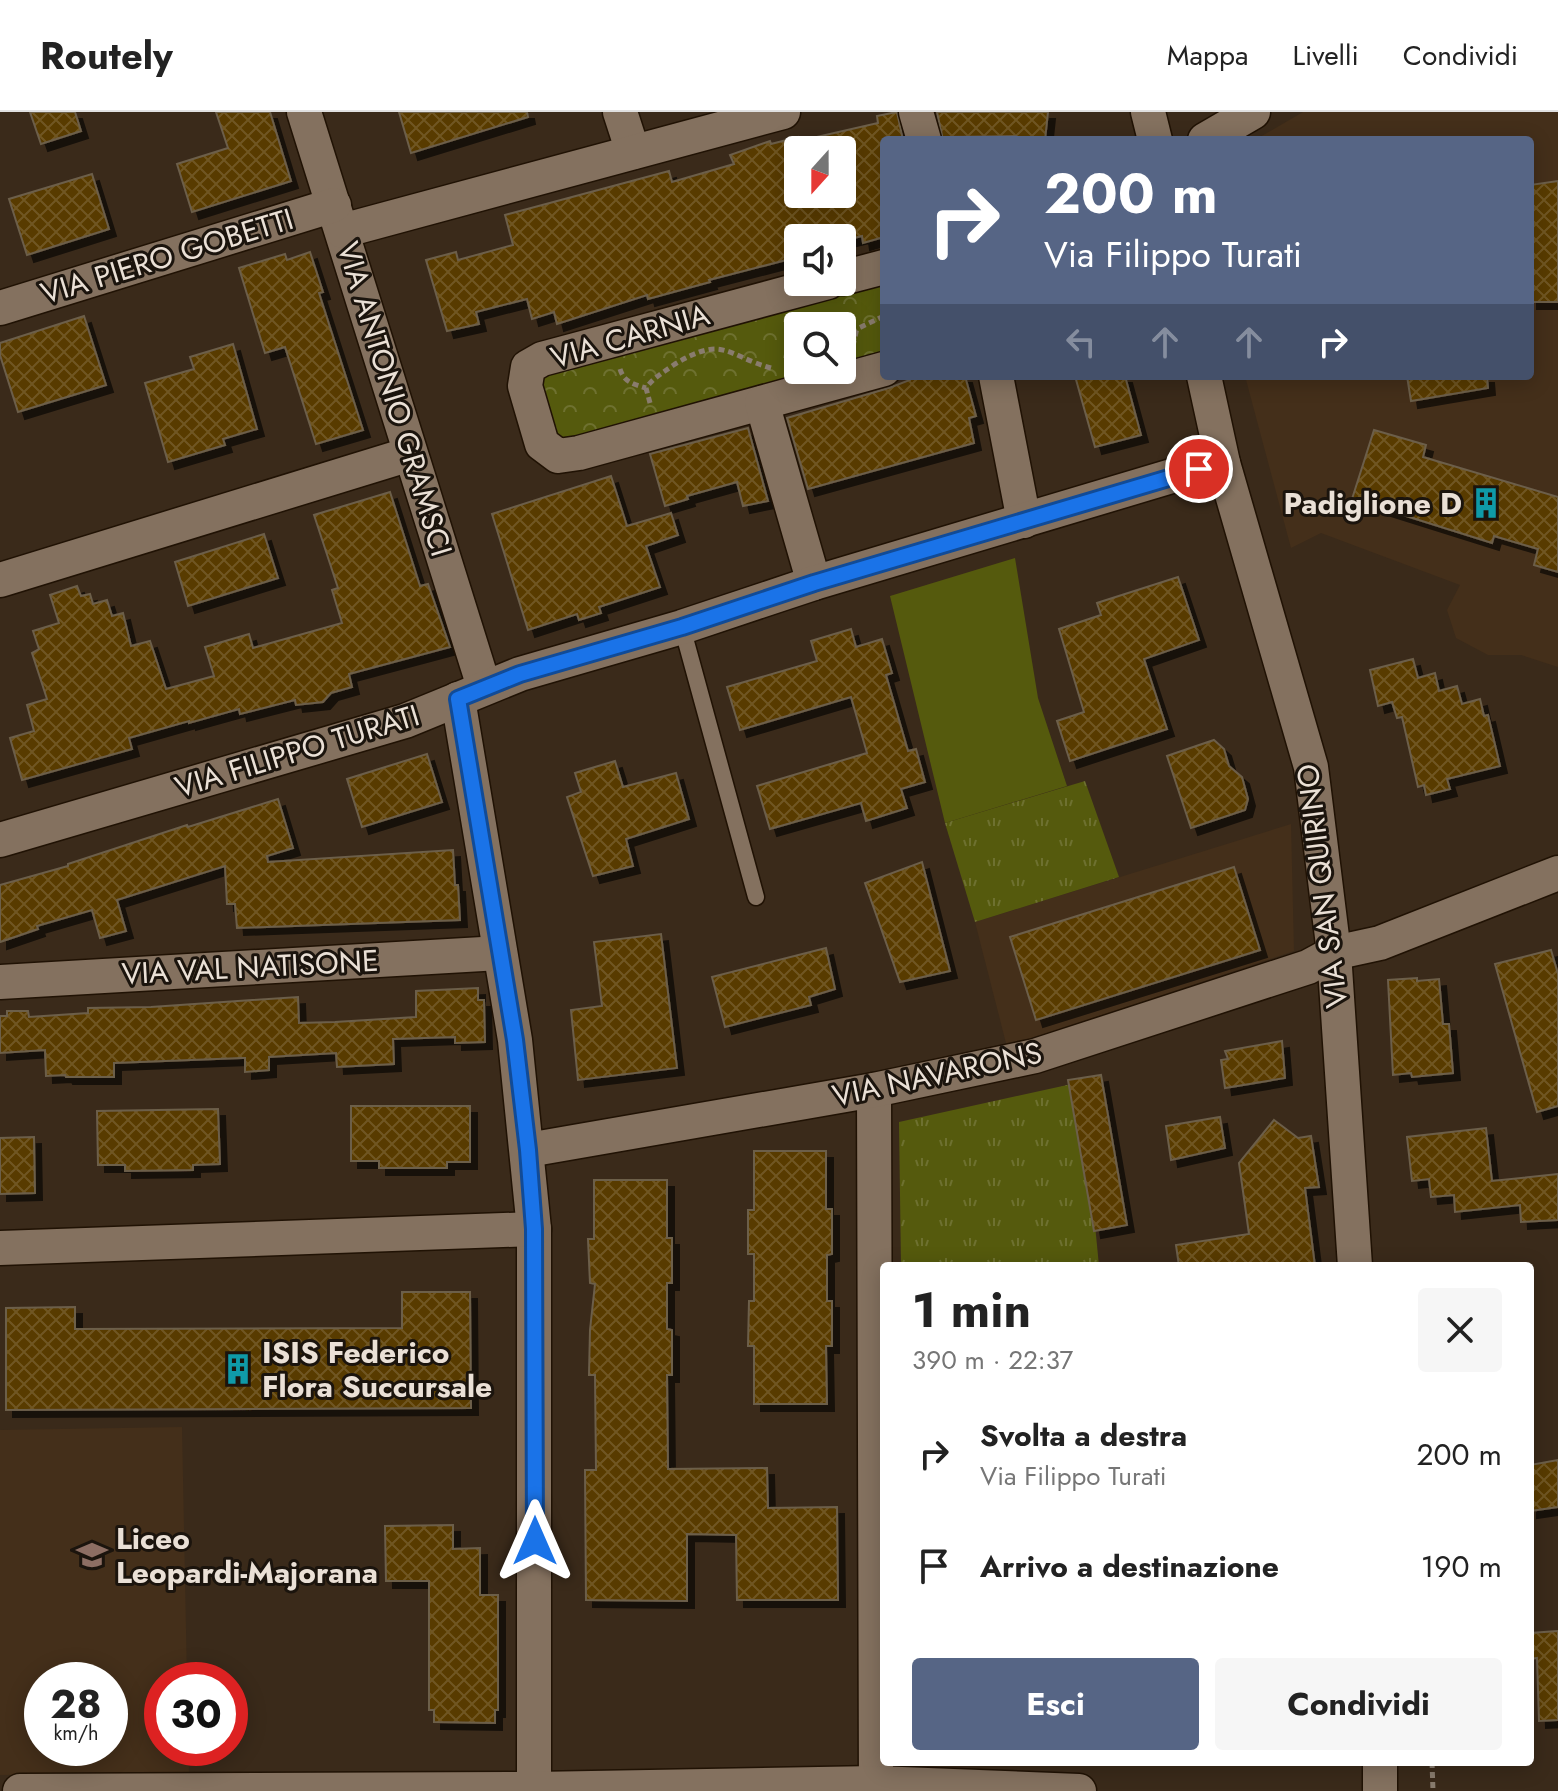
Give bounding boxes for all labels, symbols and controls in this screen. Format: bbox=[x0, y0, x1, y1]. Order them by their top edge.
text: Routely bbox=[40, 28, 173, 83]
text: Mappa bbox=[1167, 35, 1248, 76]
text: Livelli bbox=[1292, 35, 1359, 76]
text: Condividi bbox=[1403, 35, 1518, 76]
north arrow bbox=[784, 136, 856, 208]
map controls bbox=[784, 136, 856, 384]
text: 200 m bbox=[1044, 153, 1218, 234]
icon: right bbox=[912, 168, 1016, 272]
street label: VIA PIERO GOBETTI bbox=[35, 197, 299, 315]
button: sound bbox=[784, 224, 856, 296]
text: Via Filippo Turati bbox=[1044, 228, 1302, 280]
street label: VIA ANTONIO GRAMSCI bbox=[327, 236, 463, 562]
street label: VIA CARNIA bbox=[546, 293, 714, 379]
button: search bbox=[784, 312, 856, 384]
icon: left bbox=[1059, 320, 1103, 364]
icon: ahead bbox=[1143, 320, 1187, 364]
icon: ahead bbox=[1227, 320, 1271, 364]
icon: right bbox=[1311, 320, 1355, 364]
pin bbox=[1165, 435, 1233, 503]
icon: arrive bbox=[1177, 447, 1221, 491]
place label: Padiglione D bbox=[1283, 482, 1462, 525]
building icon: Padiglione D bbox=[1469, 486, 1503, 520]
street label: VIA FILIPPO TURATI bbox=[170, 693, 424, 809]
street label: VIA SAN QUIRINO bbox=[1286, 762, 1358, 1010]
street label: VIA VAL NATISONE bbox=[120, 939, 380, 995]
street label: VIA NAVARONS bbox=[828, 1031, 1046, 1117]
text: 1 min bbox=[912, 1276, 1031, 1345]
button: close bbox=[1418, 1288, 1502, 1372]
place label: ISIS Federico Flora Succursale bbox=[262, 1331, 492, 1408]
text: 390 m · 22:37 bbox=[912, 1341, 1073, 1379]
building icon: ISIS Federico Flora Succursale bbox=[221, 1352, 255, 1386]
text: Svolta a destra bbox=[980, 1414, 1187, 1457]
icon: right bbox=[912, 1432, 956, 1476]
text: 200 m bbox=[1417, 1433, 1502, 1476]
text: Via Filippo Turati bbox=[980, 1457, 1166, 1495]
position arrow bbox=[493, 1499, 577, 1583]
place label: Liceo Leopardi-Majorana bbox=[116, 1517, 378, 1594]
school or university icon: Liceo Leopardi-Majorana bbox=[75, 1538, 109, 1572]
icon: arrive bbox=[912, 1544, 956, 1588]
text: Arrivo a destinazione bbox=[980, 1545, 1279, 1588]
text: 190 m bbox=[1421, 1545, 1502, 1588]
button: Esci bbox=[912, 1658, 1199, 1750]
button: Condividi bbox=[1215, 1658, 1502, 1750]
speed limit sign: 30 bbox=[144, 1662, 248, 1766]
text: 28 bbox=[50, 1675, 102, 1733]
text: km/h bbox=[53, 1719, 99, 1748]

